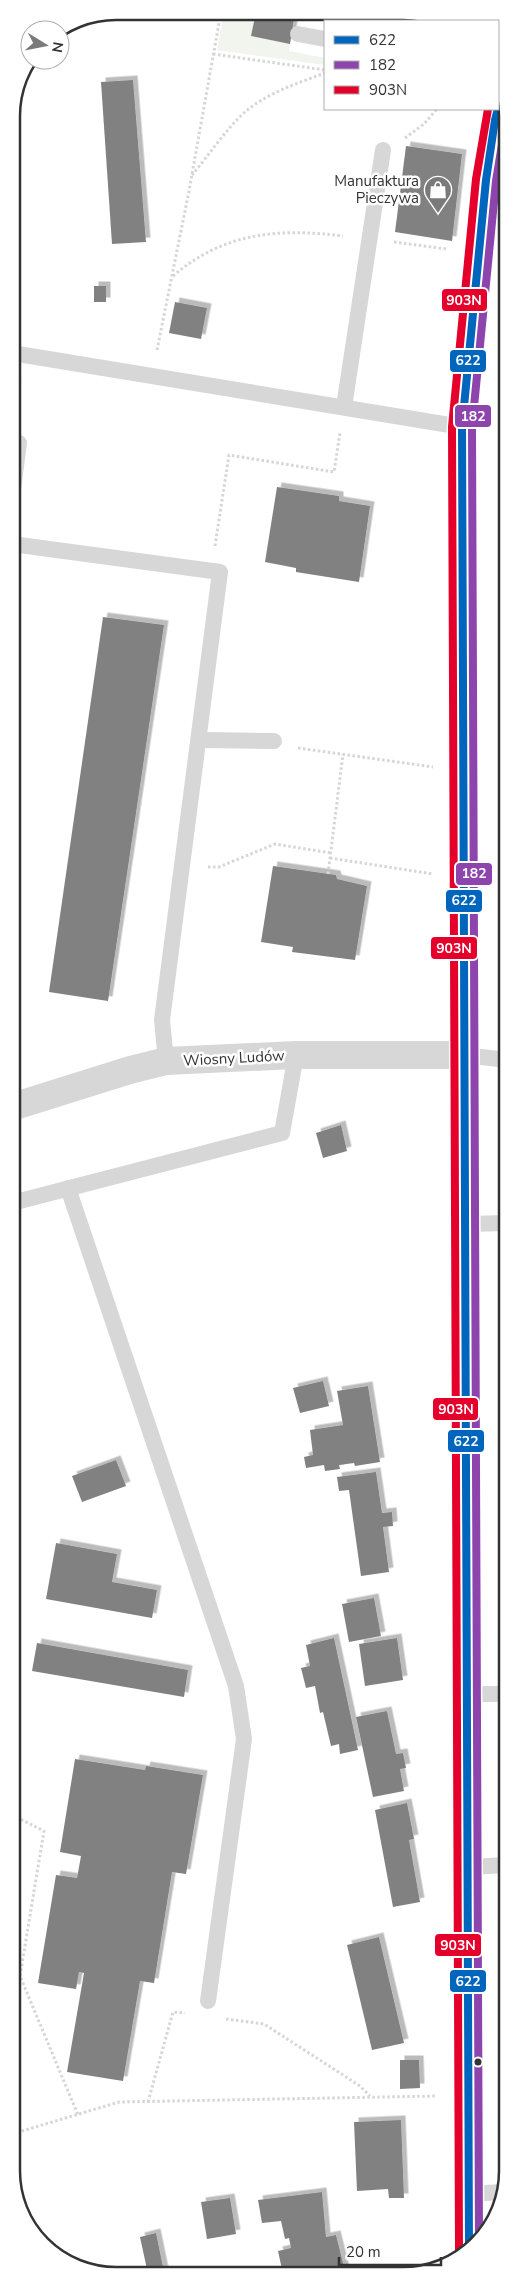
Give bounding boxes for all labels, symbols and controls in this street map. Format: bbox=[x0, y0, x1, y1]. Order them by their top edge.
north arrow bbox=[20, 20, 70, 70]
legend bbox=[324, 20, 499, 110]
text: 622 bbox=[369, 30, 396, 50]
text: N bbox=[47, 40, 68, 54]
text: 182 bbox=[369, 55, 396, 75]
text: 903N bbox=[369, 80, 407, 100]
place label: Manufaktura Pieczywa bbox=[334, 171, 419, 208]
shop icon: Manufaktura Pieczywa bbox=[423, 175, 453, 214]
line badge: 903N bbox=[441, 288, 488, 312]
text: 903N bbox=[446, 291, 482, 310]
line badge: 622 bbox=[449, 349, 487, 373]
text: 622 bbox=[455, 351, 481, 370]
line badge: 182 bbox=[454, 404, 492, 428]
text: 182 bbox=[460, 407, 486, 426]
line badge: 182 bbox=[455, 862, 493, 886]
text: 182 bbox=[461, 864, 487, 883]
line badge: 622 bbox=[445, 889, 483, 913]
text: 622 bbox=[451, 891, 477, 910]
line badge: 903N bbox=[430, 936, 478, 960]
text: 903N bbox=[436, 939, 472, 958]
street label: Wiosny Ludów bbox=[183, 1045, 286, 1071]
line badge: 903N bbox=[432, 1397, 479, 1421]
text: 903N bbox=[438, 1400, 474, 1419]
line badge: 622 bbox=[447, 1429, 485, 1453]
text: 622 bbox=[453, 1432, 479, 1451]
line badge: 903N bbox=[434, 1933, 482, 1957]
text: 903N bbox=[440, 1936, 476, 1955]
line badge: 622 bbox=[449, 1969, 487, 1993]
text: 622 bbox=[455, 1972, 481, 1991]
unlabelled marker bbox=[473, 2057, 483, 2067]
scale bar bbox=[339, 2234, 442, 2266]
text: 20 m bbox=[346, 2242, 381, 2262]

